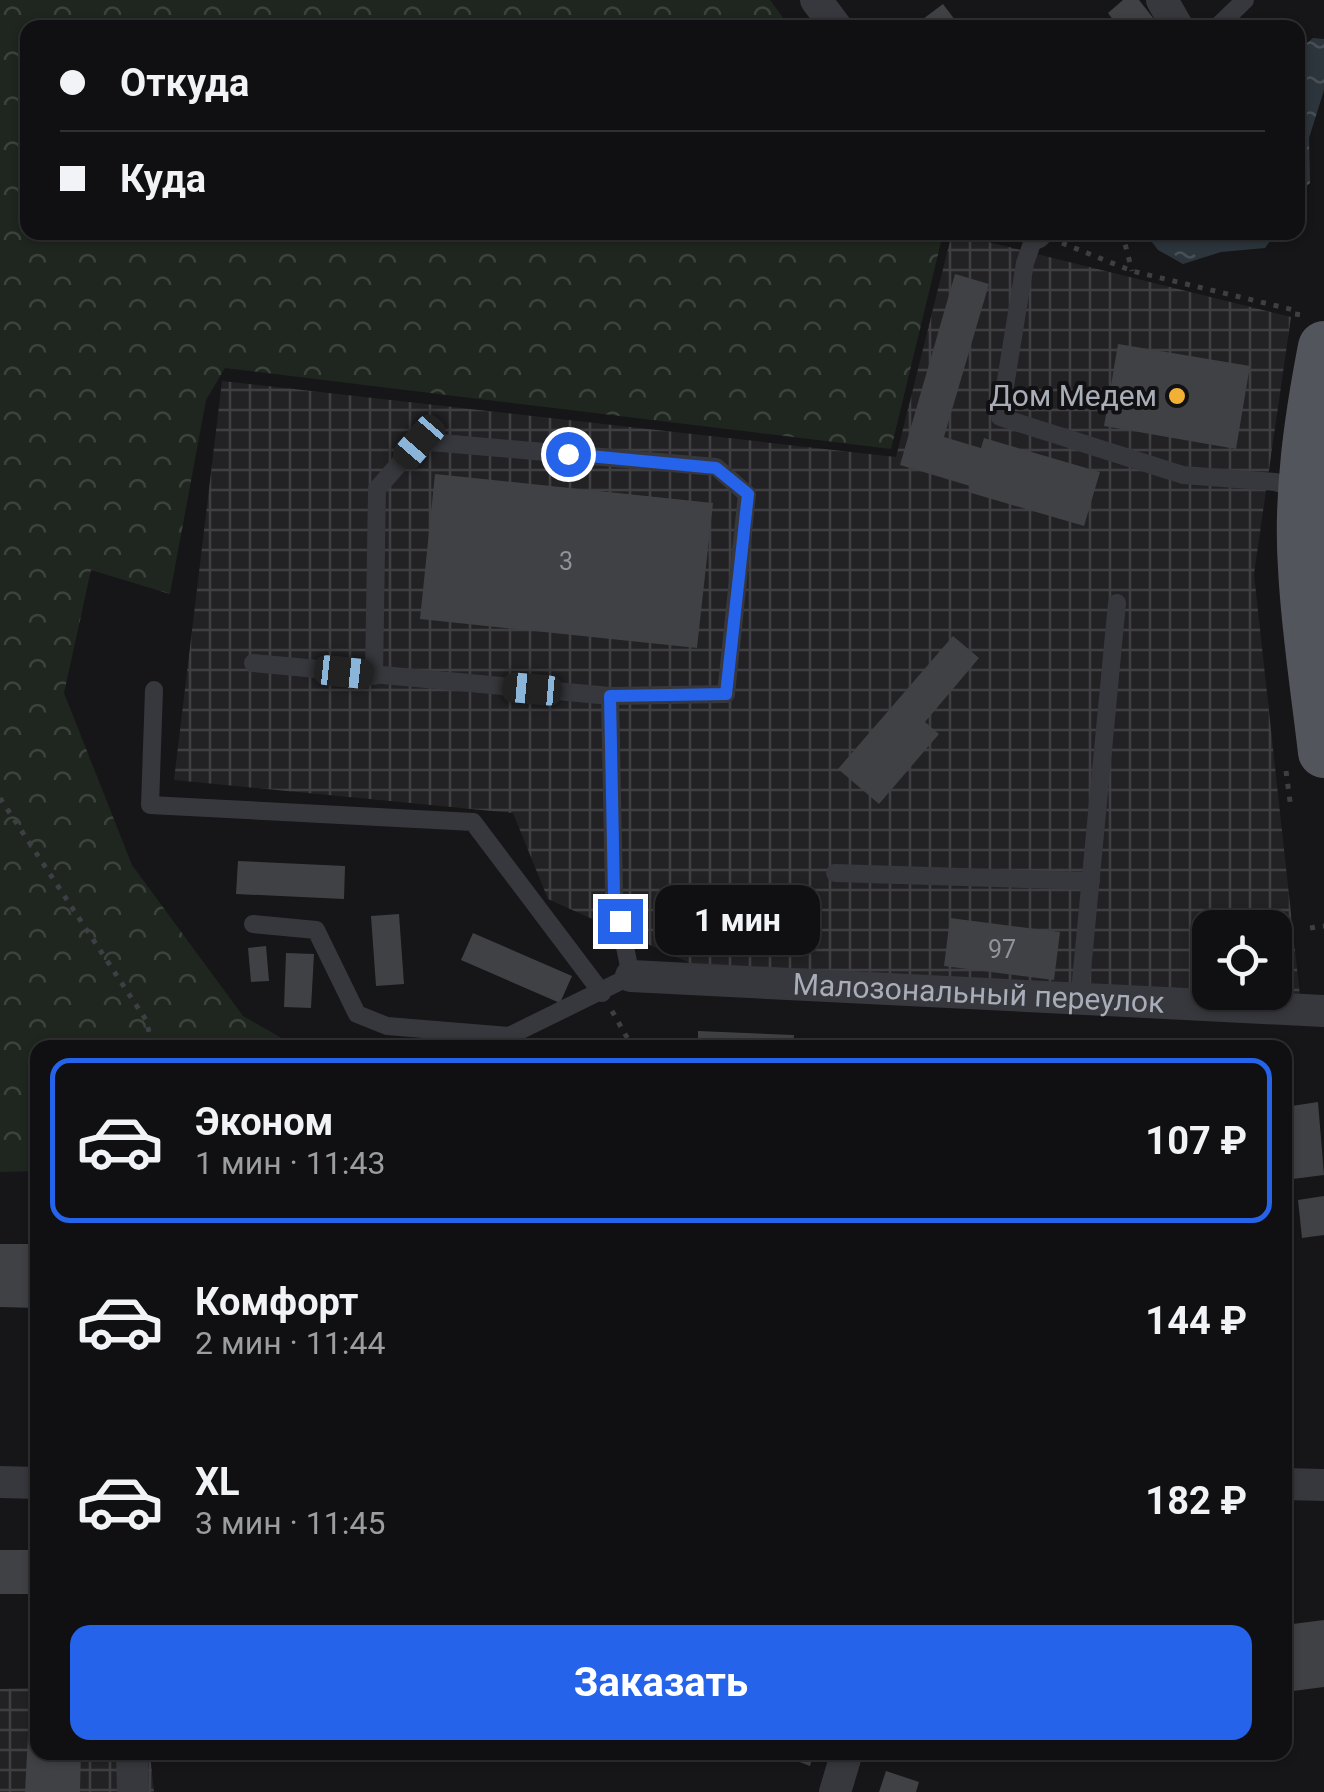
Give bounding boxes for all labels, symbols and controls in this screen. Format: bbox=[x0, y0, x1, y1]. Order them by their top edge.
text: Откуда bbox=[120, 61, 249, 105]
text: Куда bbox=[120, 157, 206, 201]
place label: Дом Медем bbox=[989, 378, 1157, 413]
marker: Дом Медем bbox=[1166, 385, 1188, 407]
car bbox=[388, 410, 450, 474]
route start bbox=[546, 432, 591, 477]
house number: 3 bbox=[559, 547, 573, 576]
car bbox=[313, 654, 375, 690]
car bbox=[501, 671, 563, 707]
callout: 1 мин bbox=[655, 886, 820, 956]
route end bbox=[598, 899, 643, 944]
text: 1 мин bbox=[694, 901, 781, 939]
map controls bbox=[1192, 910, 1292, 1010]
button: locate bbox=[1192, 910, 1292, 1010]
house number: 97 bbox=[988, 935, 1016, 964]
street label: Малозональный переулок bbox=[792, 966, 1165, 1020]
icon: car bbox=[75, 1096, 165, 1186]
text: Эконом bbox=[195, 1100, 333, 1144]
text: 107 ₽ bbox=[1145, 1119, 1247, 1163]
text: 1 мин · 11:43 bbox=[195, 1144, 386, 1182]
icon: car bbox=[75, 1276, 165, 1366]
text: Комфорт bbox=[195, 1280, 358, 1324]
text: 144 ₽ bbox=[1145, 1299, 1247, 1343]
text: 2 мин · 11:44 bbox=[195, 1324, 386, 1362]
icon: car bbox=[75, 1456, 165, 1546]
text: XL bbox=[195, 1460, 240, 1504]
text: 182 ₽ bbox=[1145, 1479, 1247, 1523]
text: 3 мин · 11:45 bbox=[195, 1504, 386, 1542]
button: Заказать bbox=[70, 1625, 1252, 1740]

